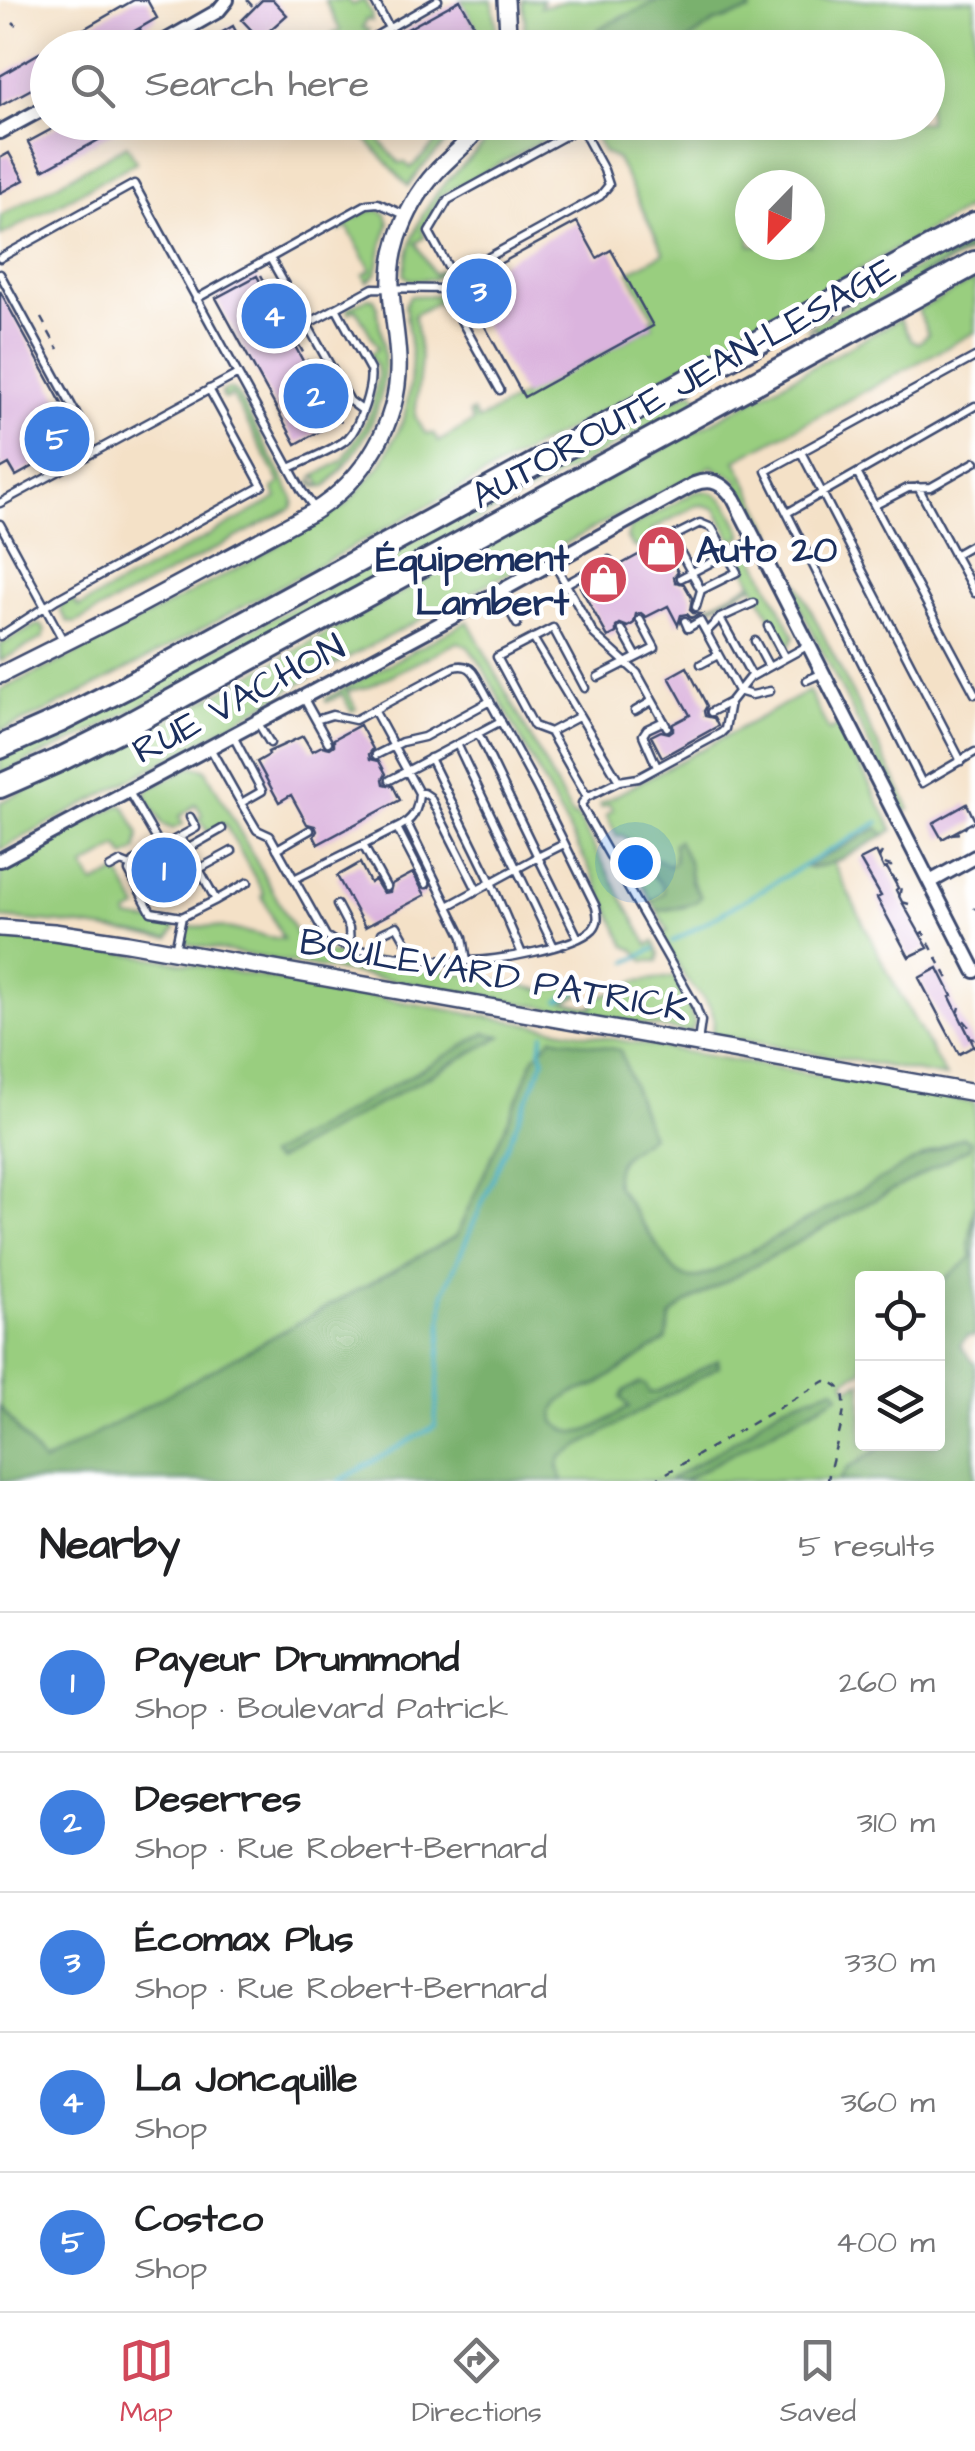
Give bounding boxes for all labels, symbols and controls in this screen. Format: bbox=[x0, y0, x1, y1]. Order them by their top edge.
search box bbox=[30, 30, 945, 140]
icon: search bbox=[65, 58, 120, 113]
text: Search here bbox=[145, 59, 369, 111]
north arrow bbox=[735, 170, 825, 260]
street label: AUTOROUTE JEAN-LESAGE bbox=[462, 245, 906, 523]
pin: 3 bbox=[446, 254, 512, 328]
pin: 4 bbox=[242, 278, 306, 354]
pin: 2 bbox=[284, 358, 348, 434]
pin: 5 bbox=[24, 402, 90, 476]
shop icon: Auto 20 bbox=[635, 523, 687, 575]
place label: Auto 20 bbox=[696, 525, 837, 577]
place label: Équipement Lambert bbox=[376, 534, 570, 630]
shop icon: Équipement Lambert bbox=[578, 554, 630, 606]
street label: RUE VACHON bbox=[124, 622, 354, 778]
pin: 1 bbox=[132, 832, 196, 908]
your location bbox=[610, 837, 661, 888]
street label: BOULEVARD PATRICK bbox=[296, 916, 692, 1036]
map controls bbox=[855, 1271, 945, 1451]
button: locate bbox=[855, 1271, 945, 1361]
button: layers bbox=[855, 1361, 945, 1451]
text: Nearby bbox=[40, 1517, 180, 1575]
text: 5 results bbox=[798, 1524, 935, 1569]
text: Payeur Drummond bbox=[135, 1634, 459, 1686]
text: 1 bbox=[70, 1660, 75, 1705]
text: 260 m bbox=[839, 1660, 935, 1705]
text: Shop · Boulevard Patrick bbox=[135, 1686, 508, 1731]
text: Deserres bbox=[135, 1774, 301, 1826]
text: 2 bbox=[63, 1800, 82, 1845]
text: 310 m bbox=[857, 1800, 935, 1845]
text: Shop · Rue Robert-Bernard bbox=[135, 1826, 547, 1871]
text: Écomax Plus bbox=[135, 1914, 354, 1966]
text: 3 bbox=[64, 1940, 81, 1985]
text: 330 m bbox=[845, 1940, 935, 1985]
text: Shop · Rue Robert-Bernard bbox=[135, 1966, 547, 2011]
text: La Joncquille bbox=[135, 2054, 357, 2106]
text: 4 bbox=[62, 2080, 83, 2125]
text: 360 m bbox=[841, 2080, 935, 2125]
text: Shop bbox=[135, 2106, 207, 2151]
text: Costco bbox=[135, 2194, 263, 2246]
text: 5 bbox=[61, 2220, 84, 2265]
text: 400 m bbox=[835, 2220, 935, 2265]
text: Shop bbox=[135, 2246, 207, 2291]
tab: Map bbox=[119, 2333, 174, 2432]
tab: Directions bbox=[412, 2333, 542, 2432]
tab: Saved bbox=[780, 2333, 856, 2432]

